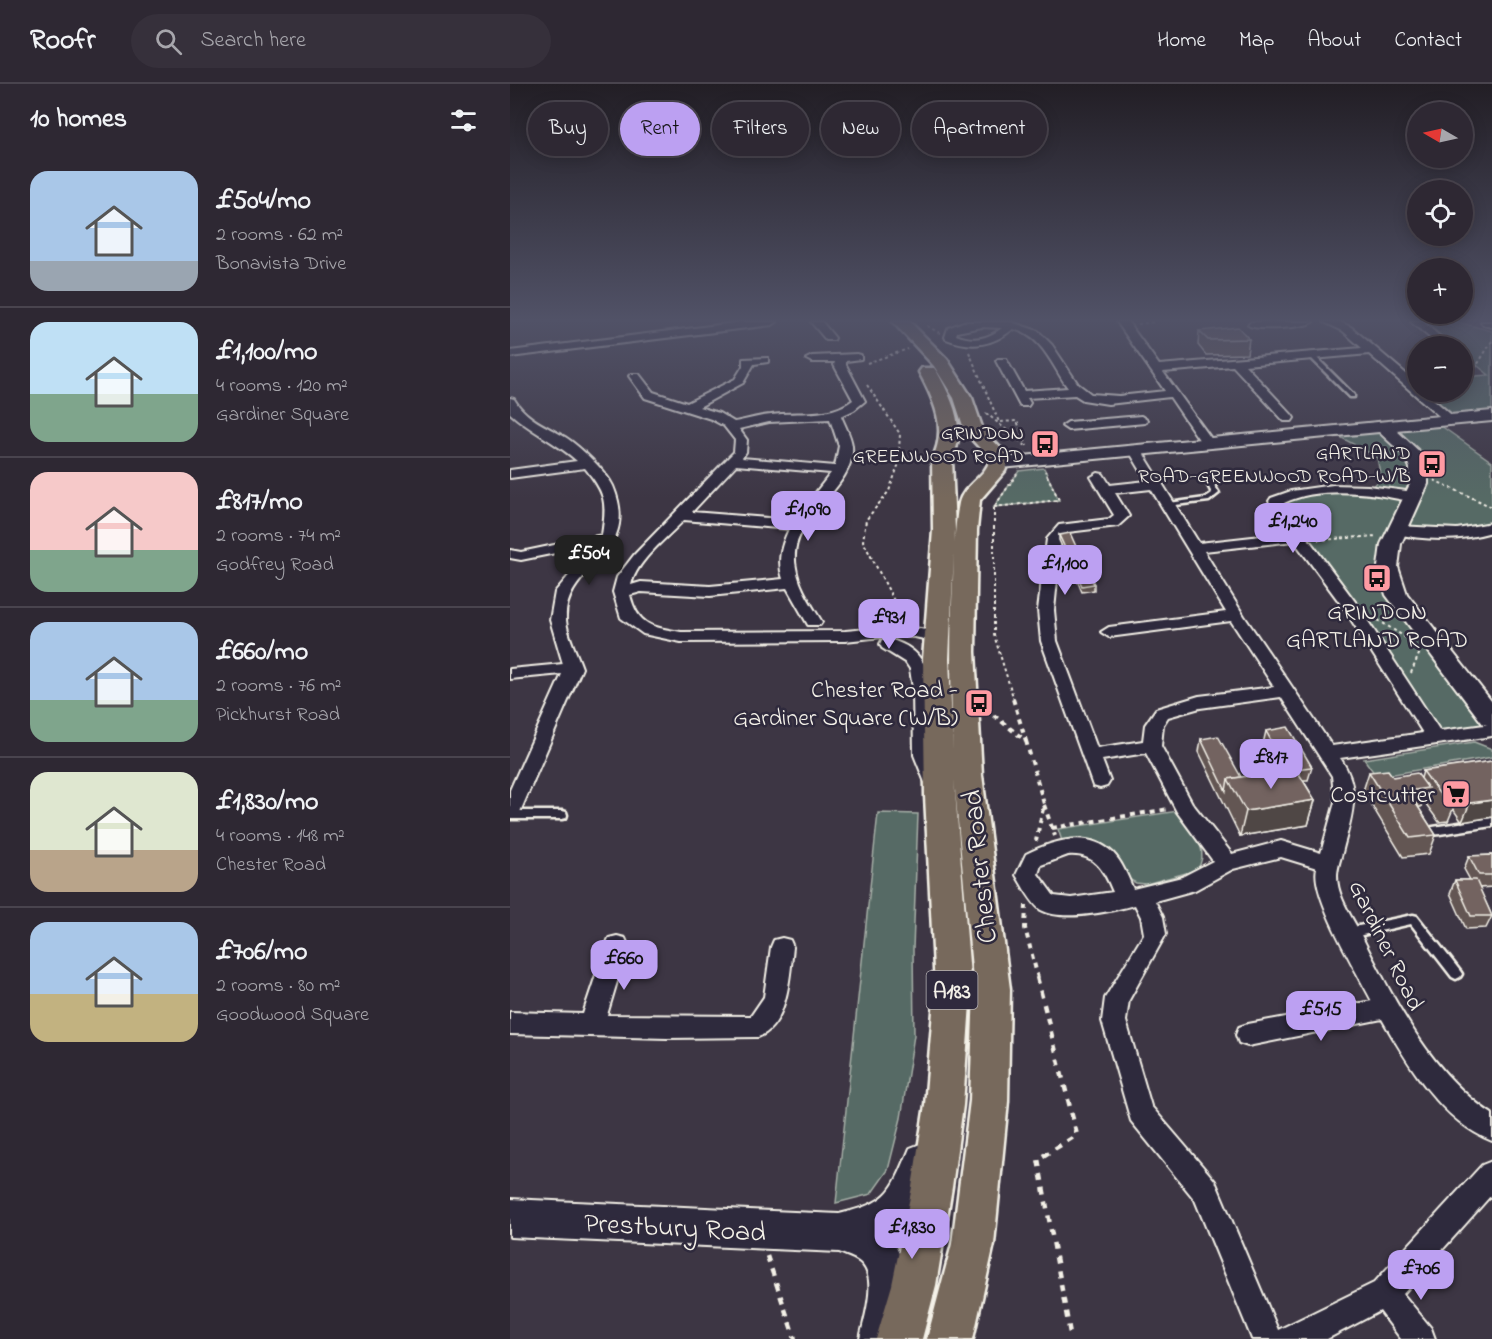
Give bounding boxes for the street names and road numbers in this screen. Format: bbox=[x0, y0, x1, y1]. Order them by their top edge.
street label: Chester Road bbox=[953, 788, 1010, 945]
street label: Gardiner Road bbox=[1338, 875, 1432, 1018]
road number: A183 bbox=[926, 971, 978, 1009]
street label: Prestbury Road bbox=[583, 1204, 767, 1255]

